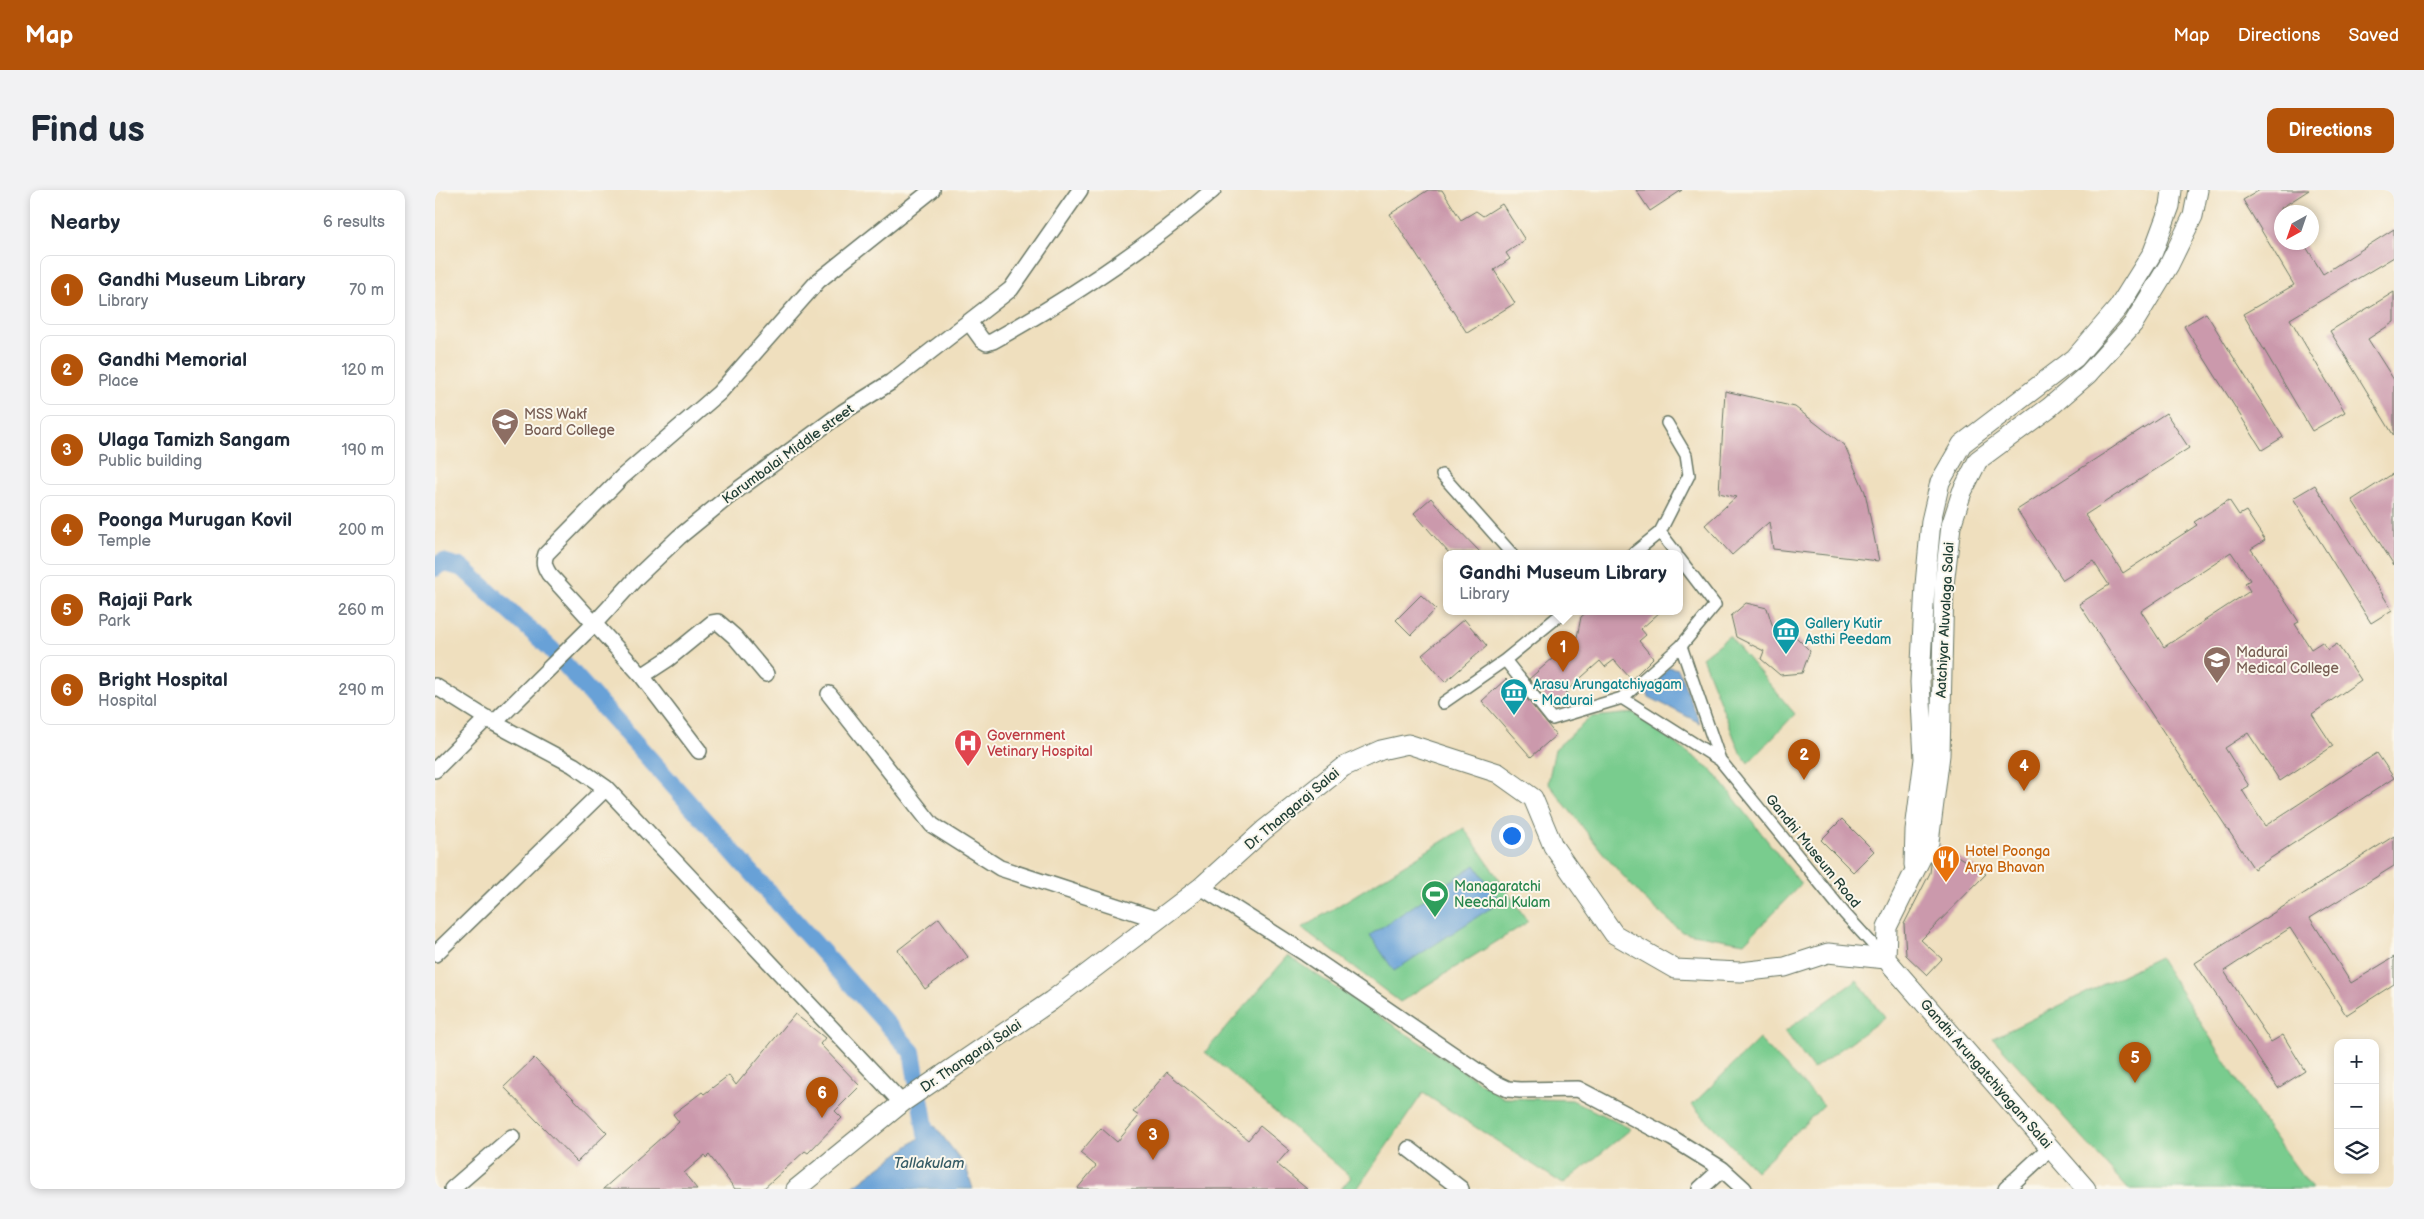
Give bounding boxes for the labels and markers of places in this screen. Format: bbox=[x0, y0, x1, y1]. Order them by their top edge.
place label: MSS Wakf Board College bbox=[524, 406, 615, 439]
school or university icon: MSS Wakf Board College bbox=[490, 407, 520, 446]
place label: Gallery Kutir Asthi Peedam bbox=[1805, 615, 1891, 648]
museum icon: Gallery Kutir Asthi Peedam bbox=[1771, 616, 1801, 655]
pin: 1 bbox=[1547, 631, 1579, 672]
place label: Madurai Medical College bbox=[2236, 644, 2339, 677]
school or university icon: Madurai Medical College bbox=[2202, 645, 2232, 684]
place label: Arasu Arungatchiyagam - Madurai bbox=[1533, 676, 1682, 709]
museum icon: Arasu Arungatchiyagam - Madurai bbox=[1499, 677, 1529, 716]
place label: Government Vetinary Hospital bbox=[987, 727, 1093, 760]
hospital icon: Government Vetinary Hospital bbox=[953, 728, 983, 767]
pin: 2 bbox=[1788, 739, 1820, 780]
pin: 4 bbox=[2008, 750, 2040, 791]
place label: Hotel Poonga Arya Bhavan bbox=[1965, 843, 2050, 876]
restaurant icon: Hotel Poonga Arya Bhavan bbox=[1931, 844, 1961, 883]
place label: Managaratchi Neechal Kulam bbox=[1454, 878, 1550, 911]
sports icon: Managaratchi Neechal Kulam bbox=[1420, 879, 1450, 918]
pin: 5 bbox=[2119, 1042, 2151, 1083]
pin: 6 bbox=[806, 1077, 838, 1118]
pin: 3 bbox=[1137, 1119, 1169, 1160]

